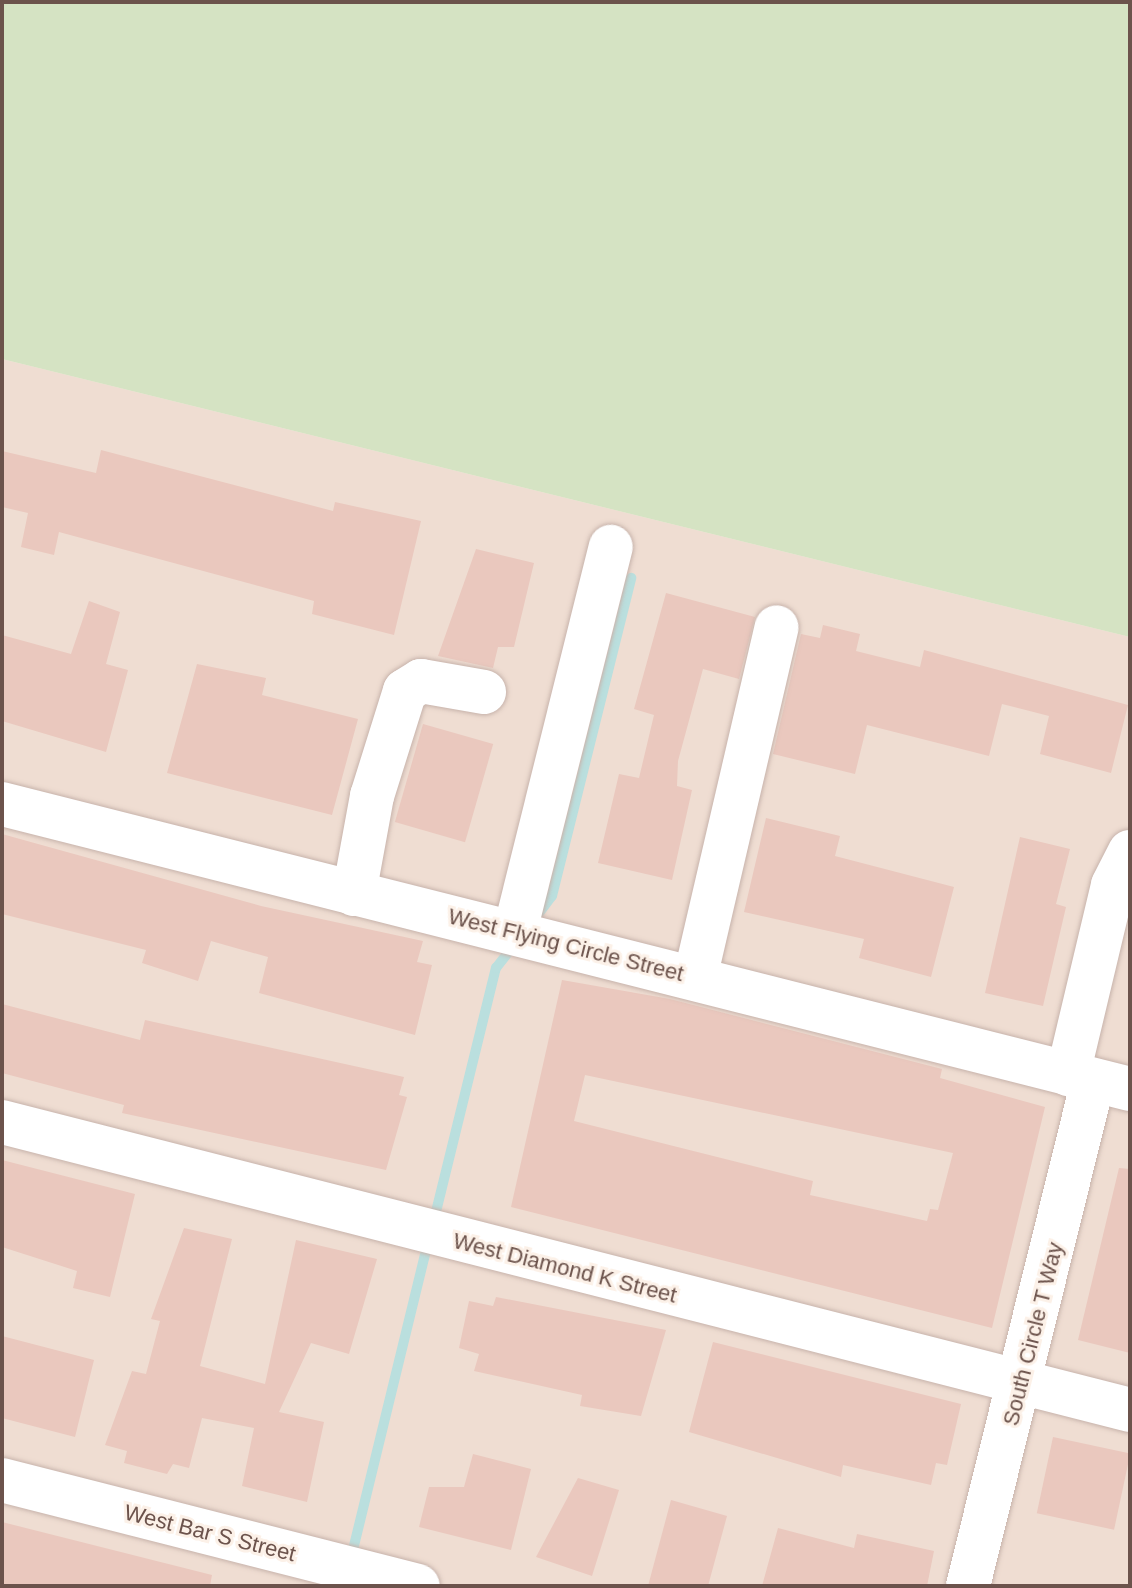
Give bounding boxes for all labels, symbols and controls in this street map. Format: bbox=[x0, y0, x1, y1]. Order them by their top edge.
street label: West Flying Circle Street bbox=[446, 903, 686, 987]
street label: West Diamond K Street bbox=[450, 1227, 680, 1309]
street label: South Circle T Way bbox=[997, 1239, 1069, 1429]
street label: West Bar S Street bbox=[122, 1499, 298, 1567]

